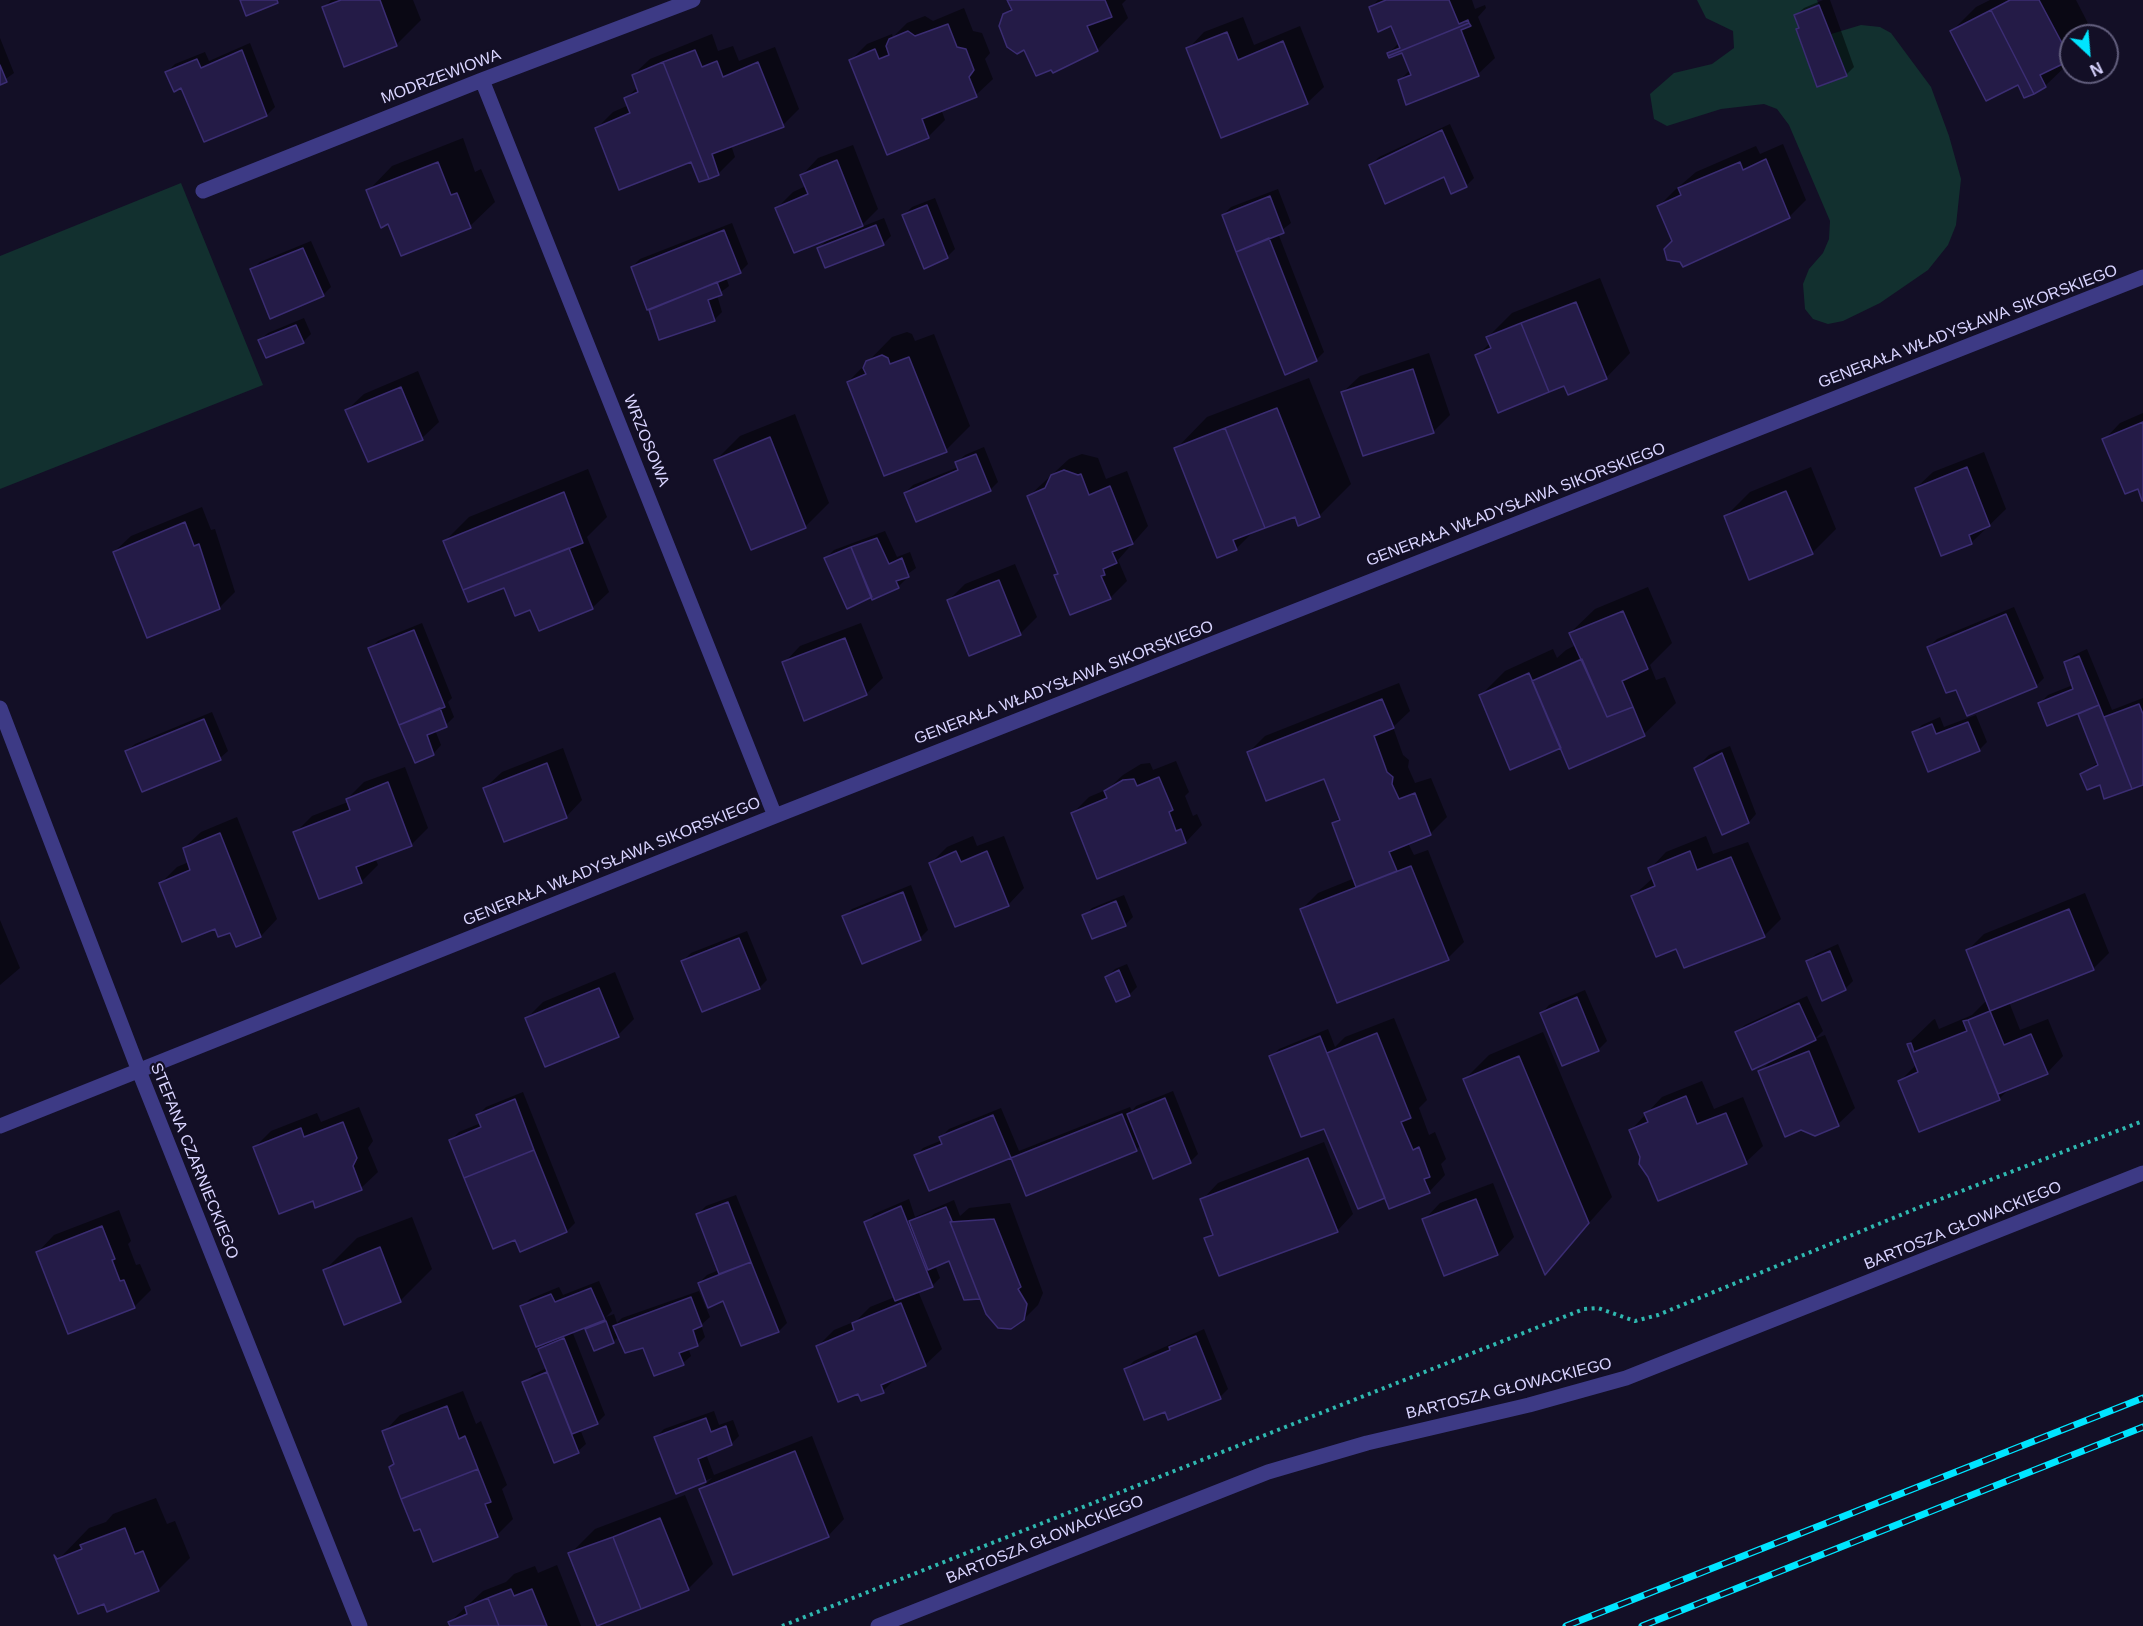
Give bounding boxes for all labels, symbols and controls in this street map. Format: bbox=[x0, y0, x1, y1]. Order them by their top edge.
north arrow bbox=[2059, 24, 2119, 84]
street label: MODRZEWIOWA bbox=[379, 45, 503, 109]
text: N bbox=[2087, 59, 2105, 79]
street label: GENERAŁA WŁADYSŁAWA SIKORSKIEGO bbox=[1816, 261, 2120, 393]
street label: WRZOSOWA bbox=[619, 392, 673, 490]
street label: GENERAŁA WŁADYSŁAWA SIKORSKIEGO bbox=[1364, 439, 1668, 571]
street label: GENERAŁA WŁADYSŁAWA SIKORSKIEGO bbox=[912, 617, 1216, 749]
street label: GENERAŁA WŁADYSŁAWA SIKORSKIEGO bbox=[461, 793, 763, 931]
street label: STEFANA CZARNIECKIEGO bbox=[146, 1060, 242, 1262]
street label: BARTOSZA GŁOWACKIEGO bbox=[1861, 1178, 2065, 1274]
street label: BARTOSZA GŁOWACKIEGO bbox=[1404, 1354, 1614, 1424]
street label: BARTOSZA GŁOWACKIEGO bbox=[943, 1492, 1147, 1588]

